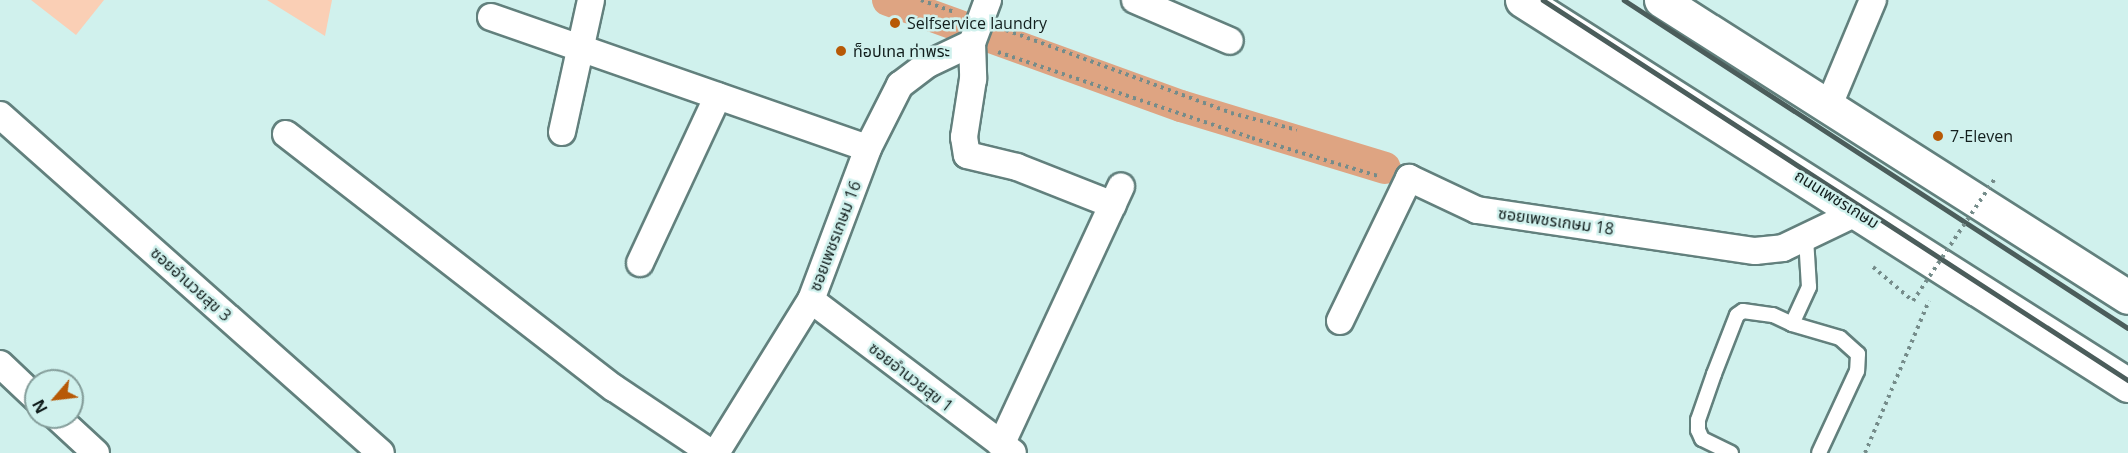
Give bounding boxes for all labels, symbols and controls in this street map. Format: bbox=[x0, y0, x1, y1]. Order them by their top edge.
place label: Selfservice laundry bbox=[907, 13, 1047, 33]
marker: Selfservice laundry bbox=[888, 16, 902, 30]
place label: ท็อปเทล ท่าพระ bbox=[853, 41, 950, 61]
marker: ท็อปเทล ท่าพระ bbox=[834, 44, 848, 58]
place label: 7-Eleven bbox=[1950, 126, 2013, 146]
marker: 7-Eleven bbox=[1931, 129, 1945, 143]
street label: ถนนเพชรเกษม bbox=[1791, 165, 1883, 233]
street label: ซอยเพชรเกษม 16 bbox=[805, 178, 865, 294]
street label: ซอยเพชรเกษม 18 bbox=[1497, 203, 1615, 239]
street label: ซอยอำนวยสุข 3 bbox=[147, 243, 235, 325]
street label: ซอยอำนวยสุข 1 bbox=[865, 338, 957, 416]
north arrow bbox=[24, 369, 84, 429]
text: N bbox=[27, 396, 53, 417]

